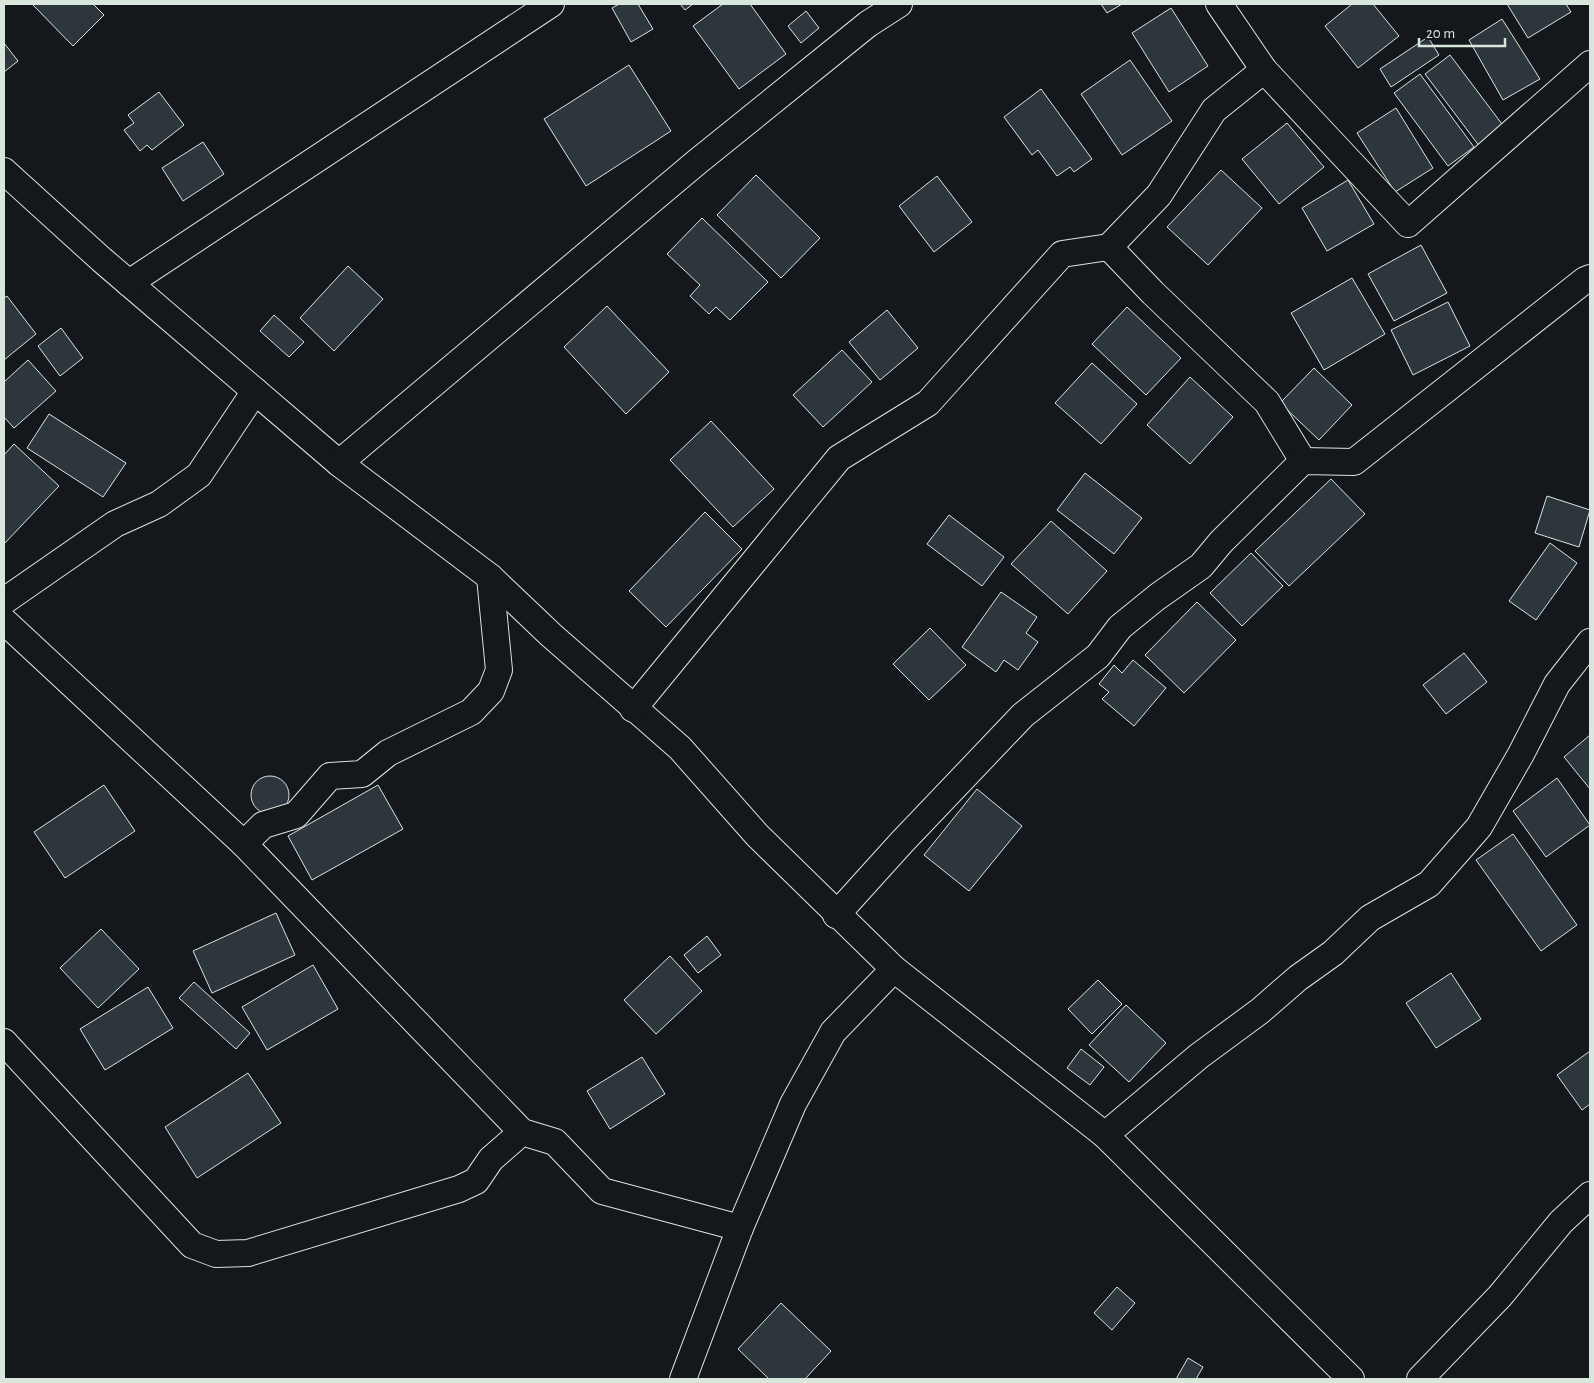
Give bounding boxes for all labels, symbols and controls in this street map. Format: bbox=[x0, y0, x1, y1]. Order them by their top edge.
scale bar bbox=[1419, 15, 1505, 47]
text: 20 m bbox=[1426, 26, 1455, 41]

